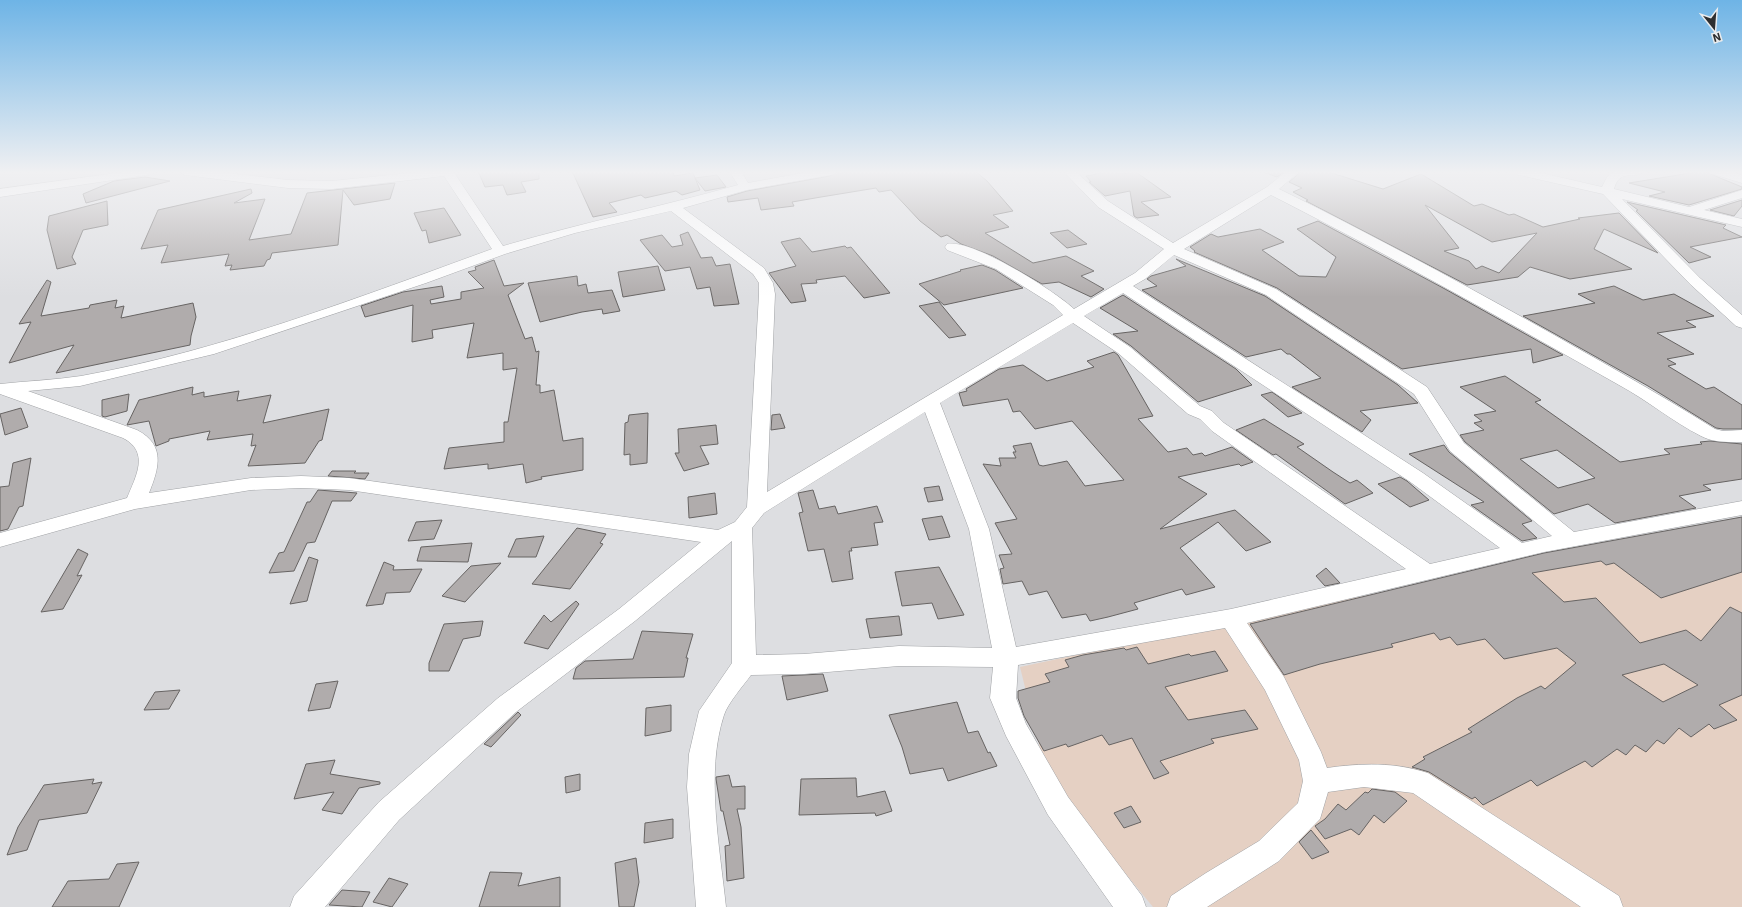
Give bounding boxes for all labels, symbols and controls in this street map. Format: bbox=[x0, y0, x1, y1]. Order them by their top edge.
north arrow bbox=[1694, 8, 1734, 48]
text: N bbox=[1711, 30, 1723, 45]

